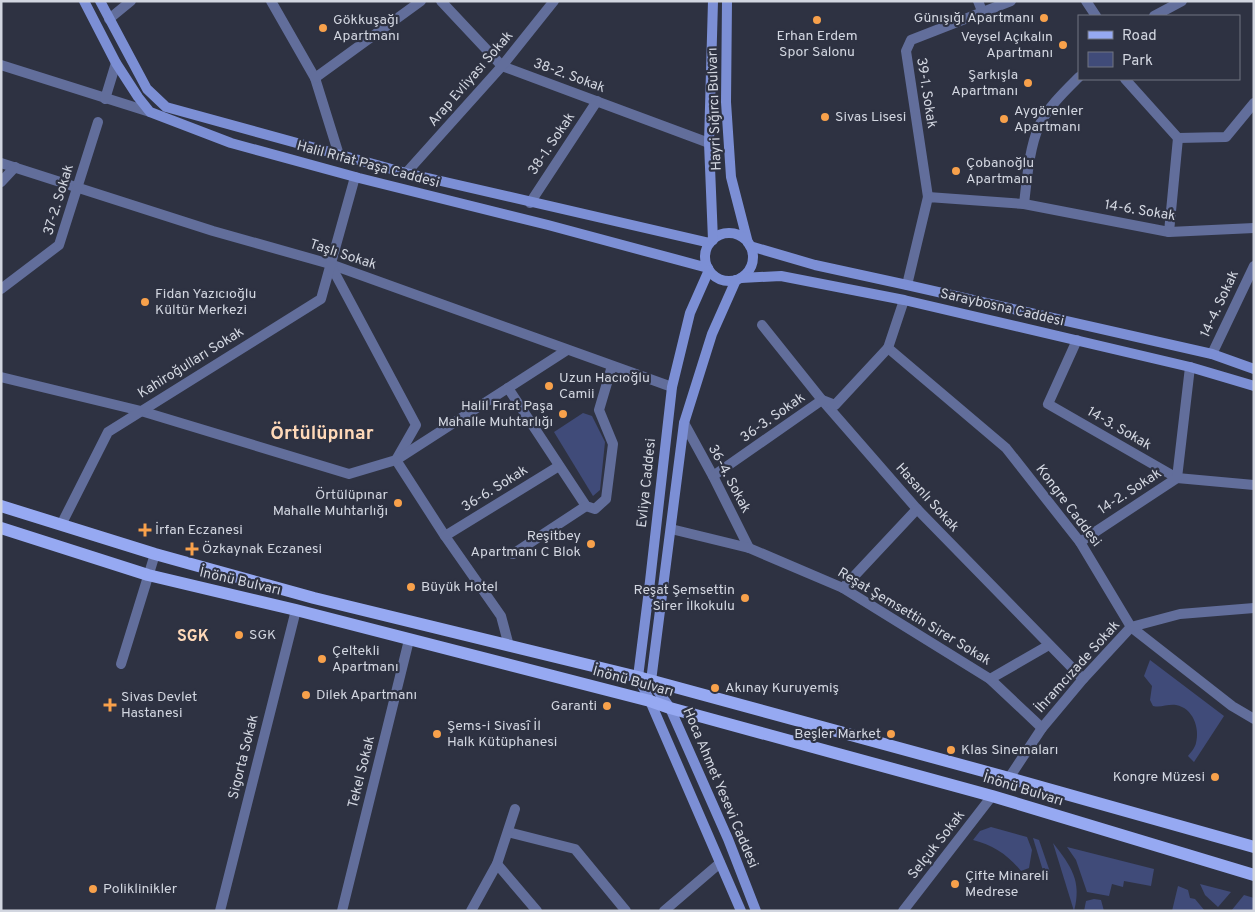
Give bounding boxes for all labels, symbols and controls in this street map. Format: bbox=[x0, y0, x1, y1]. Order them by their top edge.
place label: Günışığı Apartmanı bbox=[914, 10, 1034, 27]
place label: Gökkuşağı Apartmanı bbox=[333, 12, 400, 45]
marker: Günışığı Apartmanı bbox=[1038, 12, 1050, 24]
marker: Erhan Erdem Spor Salonu bbox=[811, 14, 823, 26]
legend bbox=[1078, 15, 1240, 80]
marker: Gökkuşağı Apartmanı bbox=[317, 22, 329, 34]
text: Road bbox=[1122, 27, 1157, 46]
street label: Arap Evliyası Sokak bbox=[425, 28, 517, 130]
place label: Erhan Erdem Spor Salonu bbox=[776, 28, 858, 61]
place label: Veysel Açıkalın Apartmanı bbox=[961, 29, 1053, 62]
marker: Veysel Açıkalın Apartmanı bbox=[1057, 39, 1069, 51]
street label: Hayri Sığırcı Bulvarı bbox=[704, 47, 726, 171]
text: Park bbox=[1122, 52, 1153, 71]
street label: 38-2. Sokak bbox=[531, 55, 607, 97]
street label: 39-1. Sokak bbox=[912, 56, 940, 130]
place label: Şarkışla Apartmanı bbox=[951, 67, 1018, 100]
marker: Şarkışla Apartmanı bbox=[1022, 77, 1034, 89]
place label: Aygörenler Apartmanı bbox=[1014, 103, 1084, 136]
street label: 38-1. Sokak bbox=[525, 109, 579, 179]
place label: Sivas Lisesi bbox=[835, 109, 906, 126]
marker: Sivas Lisesi bbox=[819, 111, 831, 123]
marker: Aygörenler Apartmanı bbox=[998, 113, 1010, 125]
street label: Halil Rıfat Paşa Caddesi bbox=[295, 138, 441, 192]
place label: Çobanoğlu Apartmanı bbox=[966, 155, 1034, 188]
street label: 37-2. Sokak bbox=[40, 162, 78, 238]
marker: Çobanoğlu Apartmanı bbox=[950, 165, 962, 177]
street label: 14-6. Sokak bbox=[1103, 197, 1177, 225]
street label: Taşlı Sokak bbox=[307, 236, 379, 274]
street label: 14-4. Sokak bbox=[1197, 268, 1243, 340]
street label: Saraybosna Caddesi bbox=[938, 285, 1066, 331]
place label: Fidan Yazıcıoğlu Kültür Merkezi bbox=[155, 286, 256, 319]
marker: Fidan Yazıcıoğlu Kültür Merkezi bbox=[139, 296, 151, 308]
street label: Kahiroğulları Sokak bbox=[135, 324, 247, 402]
place label: Uzun Hacıoğlu Camii bbox=[559, 370, 650, 403]
marker: Uzun Hacıoğlu Camii bbox=[543, 380, 555, 392]
street label: 36-3. Sokak bbox=[737, 390, 809, 446]
place label: Halil Fırat Paşa Mahalle Muhtarlığı bbox=[438, 398, 553, 431]
street label: 14-3. Sokak bbox=[1084, 404, 1154, 454]
marker: Halil Fırat Paşa Mahalle Muhtarlığı bbox=[557, 408, 569, 420]
district label: Örtülüpınar bbox=[270, 421, 374, 446]
street label: Evliya Caddesi bbox=[634, 438, 660, 528]
street label: 36-4. Sokak bbox=[704, 442, 754, 516]
street label: Hasanlı Sokak bbox=[892, 460, 962, 536]
street label: 36-6. Sokak bbox=[459, 462, 531, 516]
street label: Kongre Caddesi bbox=[1032, 462, 1104, 550]
street label: 14-2. Sokak bbox=[1095, 465, 1165, 519]
place label: Örtülüpınar Mahalle Muhtarlığı bbox=[273, 486, 389, 520]
marker: Örtülüpınar Mahalle Muhtarlığı bbox=[392, 497, 404, 509]
place label: İrfan Eczanesi bbox=[155, 521, 243, 539]
marker: İrfan Eczanesi bbox=[139, 524, 151, 536]
place label: Reşitbey Apartmanı C Blok bbox=[471, 528, 581, 561]
marker: Reşitbey Apartmanı C Blok bbox=[585, 538, 597, 550]
place label: Özkaynak Eczanesi bbox=[202, 540, 322, 558]
marker: Özkaynak Eczanesi bbox=[186, 543, 198, 555]
street label: İnönü Bulvarı bbox=[198, 563, 283, 600]
street label: Reşat Şemsettin Sirer Sokak bbox=[834, 564, 994, 670]
place label: Büyük Hotel bbox=[421, 579, 498, 596]
marker: Büyük Hotel bbox=[405, 581, 417, 593]
place label: Reşat Şemsettin Sirer İlkokulu bbox=[633, 582, 735, 615]
marker: Reşat Şemsettin Sirer İlkokulu bbox=[739, 592, 751, 604]
street label: İhramcızade Sokak bbox=[1031, 617, 1124, 717]
district label: SGK bbox=[177, 627, 209, 647]
place label: SGK bbox=[249, 627, 276, 644]
marker: SGK bbox=[233, 629, 245, 641]
place label: Çeltekli Apartmanı bbox=[332, 643, 399, 676]
marker: Çeltekli Apartmanı bbox=[316, 653, 328, 665]
street label: İnönü Bulvarı bbox=[591, 662, 676, 701]
place label: Akınay Kuruyemiş bbox=[725, 680, 839, 697]
marker: Akınay Kuruyemiş bbox=[709, 682, 721, 694]
place label: Dilek Apartmanı bbox=[316, 687, 417, 704]
place label: Sivas Devlet Hastanesi bbox=[121, 689, 197, 722]
marker: Dilek Apartmanı bbox=[300, 689, 312, 701]
marker: Sivas Devlet Hastanesi bbox=[103, 698, 117, 712]
place label: Garanti bbox=[551, 698, 597, 715]
marker: Garanti bbox=[601, 700, 613, 712]
street label: Hoca Ahmet Yesevi Caddesi bbox=[678, 705, 762, 871]
street label: Sigorta Sokak bbox=[225, 713, 263, 801]
place label: Şems-i Sivasî İl Halk Kütüphanesi bbox=[447, 717, 557, 751]
place label: Beşler Market bbox=[794, 726, 881, 743]
marker: Şems-i Sivasî İl Halk Kütüphanesi bbox=[431, 728, 443, 740]
marker: Beşler Market bbox=[885, 728, 897, 740]
street label: Tekel Sokak bbox=[345, 734, 379, 810]
place label: Klas Sinemaları bbox=[961, 742, 1058, 759]
marker: Klas Sinemaları bbox=[945, 744, 957, 756]
street label: İnönü Bulvarı bbox=[981, 769, 1066, 810]
place label: Kongre Müzesi bbox=[1113, 769, 1205, 786]
marker: Kongre Müzesi bbox=[1209, 771, 1221, 783]
street label: Selçuk Sokak bbox=[905, 807, 969, 883]
place label: Çifte Minareli Medrese bbox=[965, 868, 1049, 901]
marker: Çifte Minareli Medrese bbox=[949, 878, 961, 890]
place label: Poliklinikler bbox=[103, 881, 178, 898]
marker: Poliklinikler bbox=[87, 883, 99, 895]

